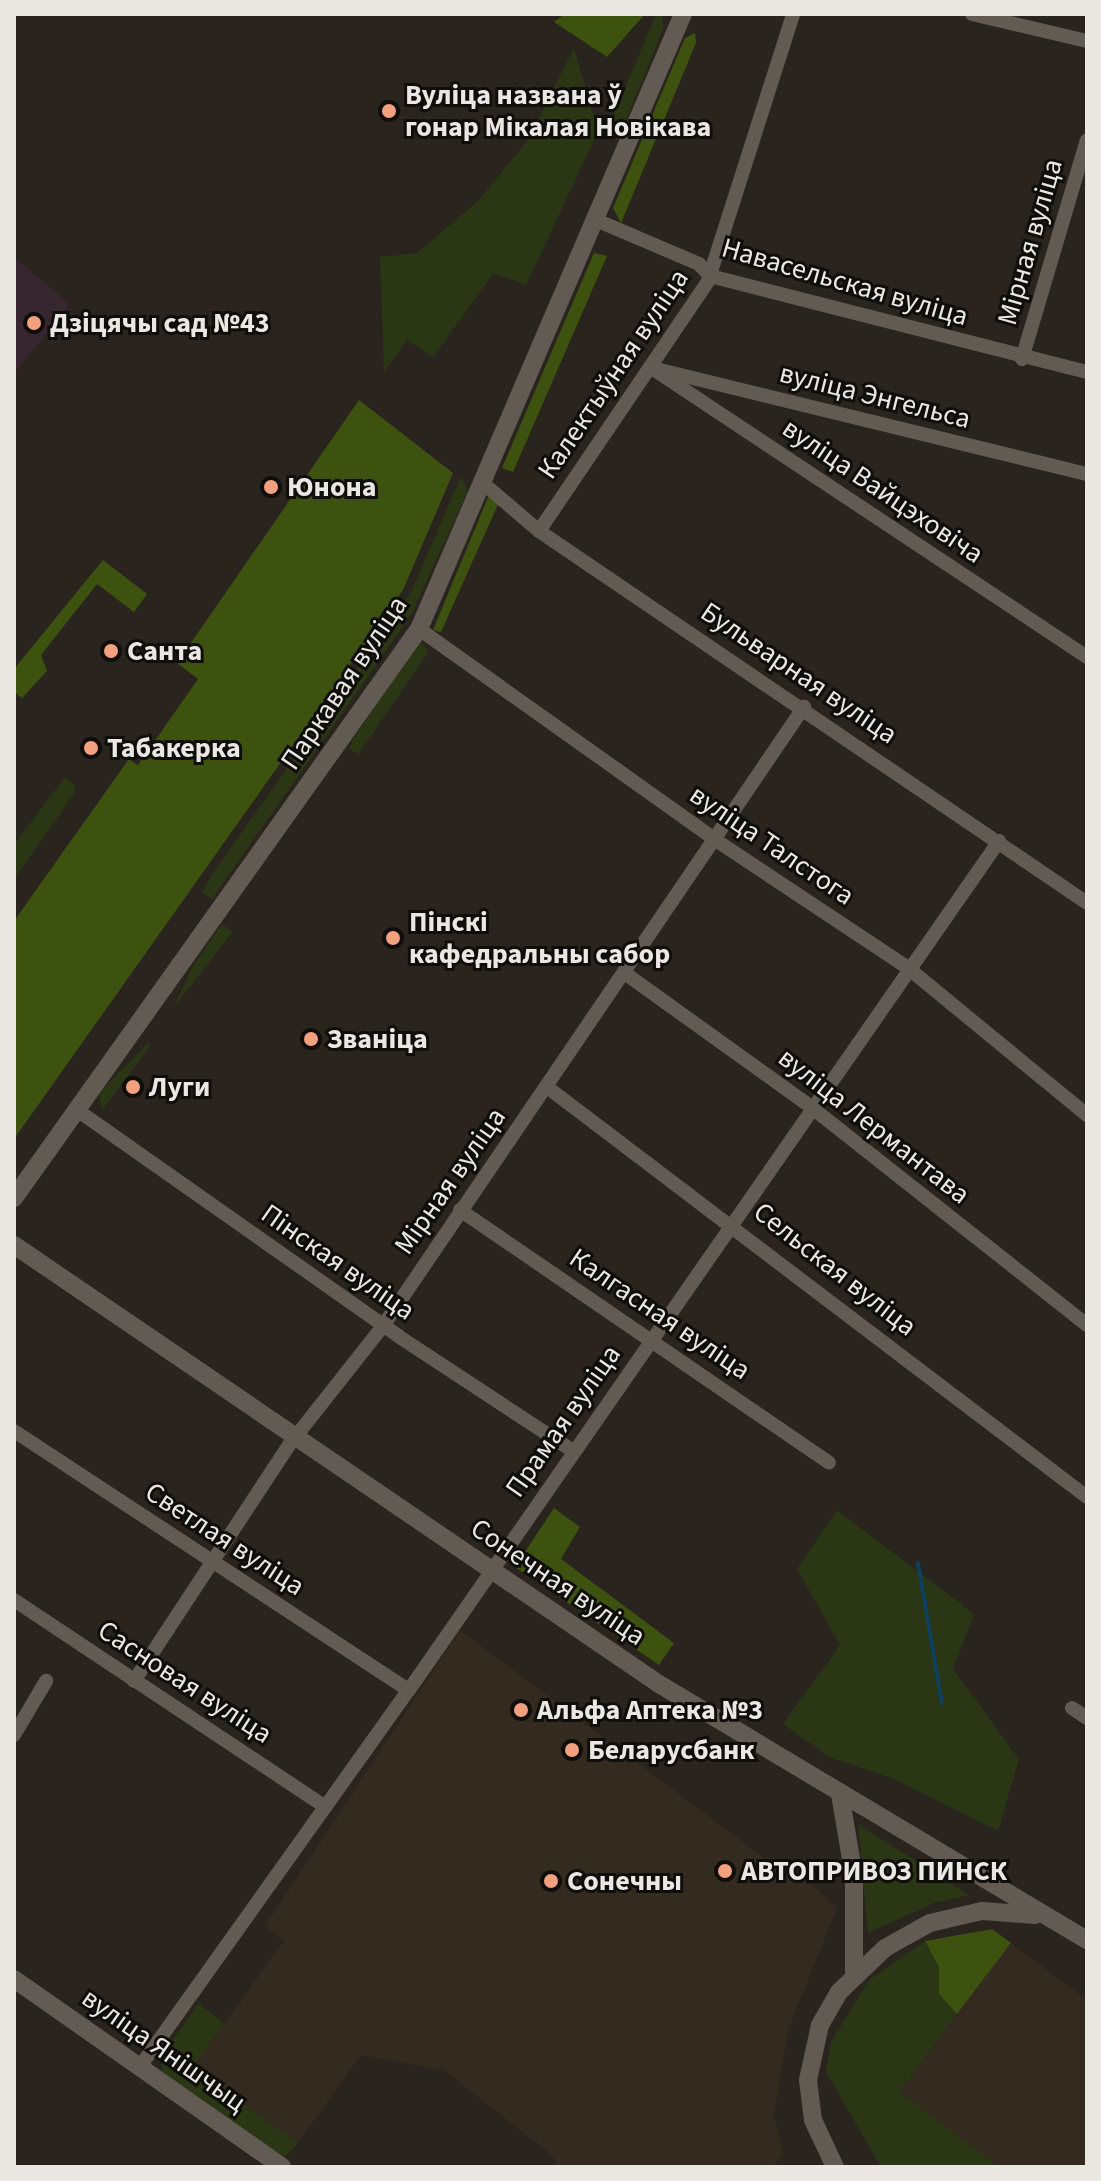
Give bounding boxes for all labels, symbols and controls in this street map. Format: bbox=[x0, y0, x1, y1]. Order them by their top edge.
place label: Вуліца названа ў гонар Мікалая Новікава bbox=[405, 78, 711, 144]
marker: Вуліца названа ў гонар Мікалая Новікава bbox=[380, 102, 398, 120]
street label: Мірная вуліца bbox=[990, 155, 1070, 329]
street label: Навасельская вуліца bbox=[718, 231, 972, 333]
street label: Калектыўная вуліца bbox=[530, 263, 696, 485]
place label: Дзіцячы сад №43 bbox=[50, 306, 270, 340]
marker: Дзіцячы сад №43 bbox=[25, 314, 43, 332]
street label: вуліца Энгельса bbox=[776, 356, 974, 436]
street label: вуліца Вайцэховіча bbox=[776, 411, 990, 571]
place label: Юнона bbox=[287, 470, 376, 504]
marker: Юнона bbox=[262, 478, 280, 496]
street label: Паркавая вуліца bbox=[273, 590, 415, 776]
street label: Бульварная вуліца bbox=[694, 595, 904, 751]
place label: Санта bbox=[127, 634, 202, 668]
marker: Санта bbox=[102, 642, 120, 660]
place label: Табакерка bbox=[107, 731, 241, 765]
marker: Табакерка bbox=[82, 739, 100, 757]
street label: вуліца Талстога bbox=[683, 778, 861, 912]
place label: Пінскі кафедральны сабор bbox=[409, 905, 670, 971]
marker: Пінскі кафедральны сабор bbox=[384, 929, 402, 947]
place label: Званіца bbox=[327, 1022, 428, 1056]
marker: Званіца bbox=[302, 1030, 320, 1048]
street label: вуліца Лермантава bbox=[772, 1041, 976, 1211]
place label: Луги bbox=[149, 1070, 210, 1104]
marker: Луги bbox=[124, 1078, 142, 1096]
street label: Мірная вуліца bbox=[387, 1101, 513, 1261]
street label: Сельская вуліца bbox=[747, 1195, 923, 1343]
street label: Пінская вуліца bbox=[255, 1197, 421, 1327]
street label: Калгасная вуліца bbox=[563, 1241, 757, 1387]
street label: Прамая вуліца bbox=[498, 1339, 628, 1503]
street label: Светлая вуліца bbox=[139, 1475, 311, 1603]
street label: Сонечная вуліца bbox=[464, 1511, 652, 1653]
street label: Сасновая вуліца bbox=[92, 1613, 278, 1751]
place label: Альфа Аптека №3 bbox=[537, 1693, 763, 1727]
marker: Альфа Аптека №3 bbox=[512, 1701, 530, 1719]
place label: Беларусбанк bbox=[588, 1733, 755, 1767]
marker: Беларусбанк bbox=[563, 1741, 581, 1759]
place label: АВТОПРИВОЗ ПИНСК bbox=[741, 1854, 1007, 1888]
marker: АВТОПРИВОЗ ПИНСК bbox=[716, 1862, 734, 1880]
place label: Сонечны bbox=[567, 1864, 682, 1898]
marker: Сонечны bbox=[542, 1872, 560, 1890]
street label: вуліца Янішчыц bbox=[75, 1981, 253, 2119]

